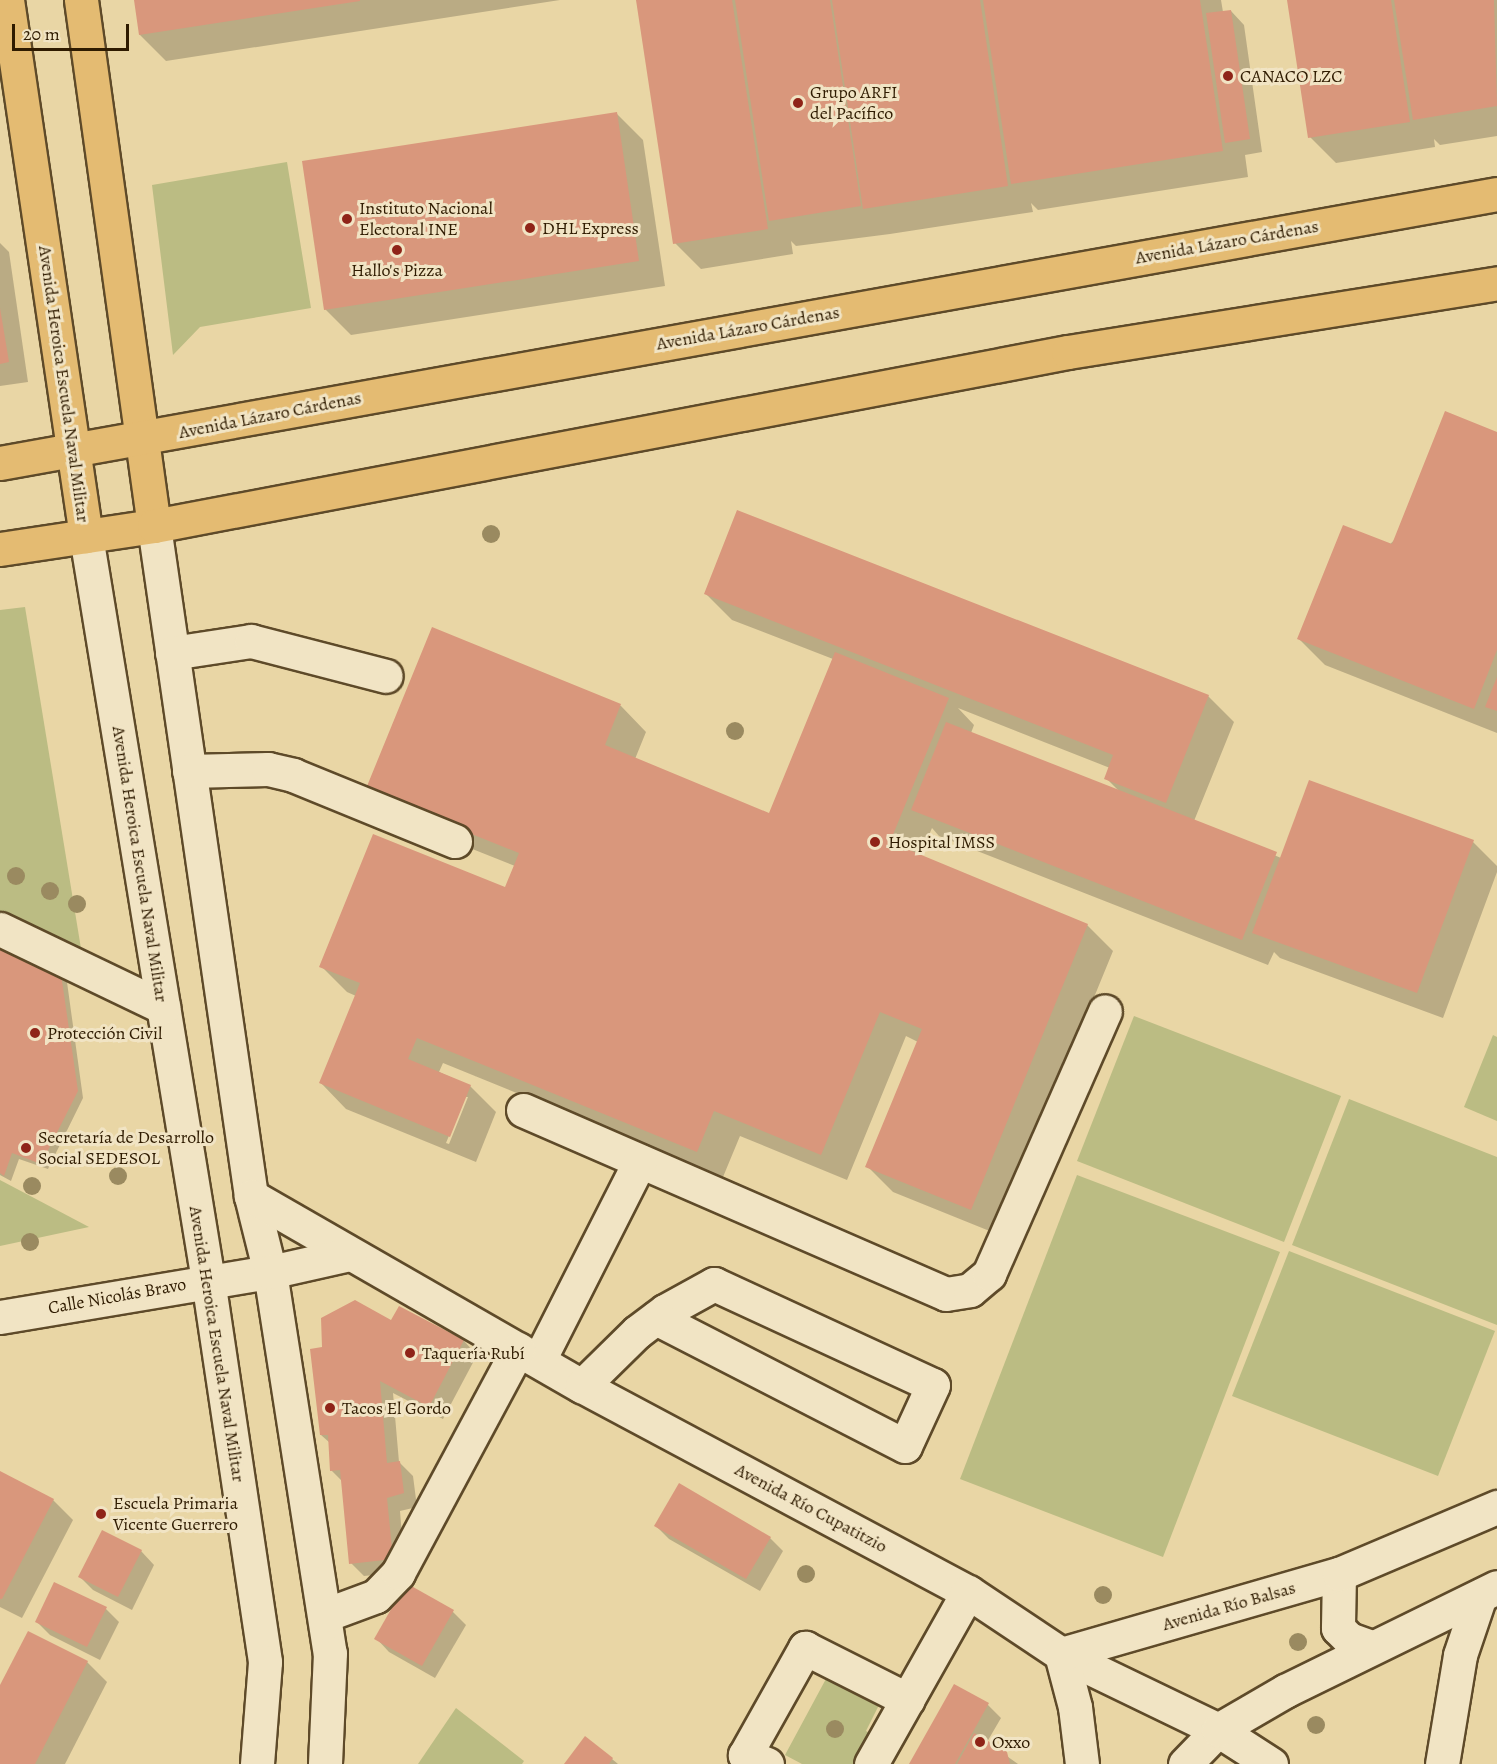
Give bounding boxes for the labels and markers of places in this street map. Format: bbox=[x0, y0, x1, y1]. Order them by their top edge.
place label: CANACO LZC bbox=[1240, 65, 1343, 87]
marker: CANACO LZC bbox=[1221, 69, 1235, 83]
place label: Grupo ARFI del Pacífico bbox=[810, 82, 898, 124]
marker: Grupo ARFI del Pacífico bbox=[791, 96, 805, 110]
place label: Instituto Nacional Electoral INE bbox=[359, 198, 493, 240]
marker: Instituto Nacional Electoral INE bbox=[340, 212, 354, 226]
place label: DHL Express bbox=[542, 217, 639, 239]
marker: DHL Express bbox=[523, 221, 537, 235]
marker: Hallo's Pizza bbox=[390, 243, 404, 257]
place label: Hallo's Pizza bbox=[351, 259, 443, 281]
place label: Hospital IMSS bbox=[888, 831, 995, 853]
marker: Hospital IMSS bbox=[866, 833, 884, 851]
place label: Protección Civil bbox=[47, 1022, 162, 1044]
marker: Protección Civil bbox=[28, 1026, 42, 1040]
place label: Secretaría de Desarrollo Social SEDESOL bbox=[38, 1127, 214, 1170]
marker: Secretaría de Desarrollo Social SEDESOL bbox=[19, 1141, 33, 1155]
place label: Taquería Rubí bbox=[422, 1342, 525, 1364]
marker: Taquería Rubí bbox=[403, 1346, 417, 1360]
place label: Tacos El Gordo bbox=[342, 1397, 451, 1419]
marker: Tacos El Gordo bbox=[323, 1401, 337, 1415]
place label: Escuela Primaria Vicente Guerrero bbox=[113, 1493, 238, 1536]
marker: Escuela Primaria Vicente Guerrero bbox=[94, 1507, 108, 1521]
place label: Oxxo bbox=[992, 1731, 1030, 1753]
marker: Oxxo bbox=[973, 1735, 987, 1749]

